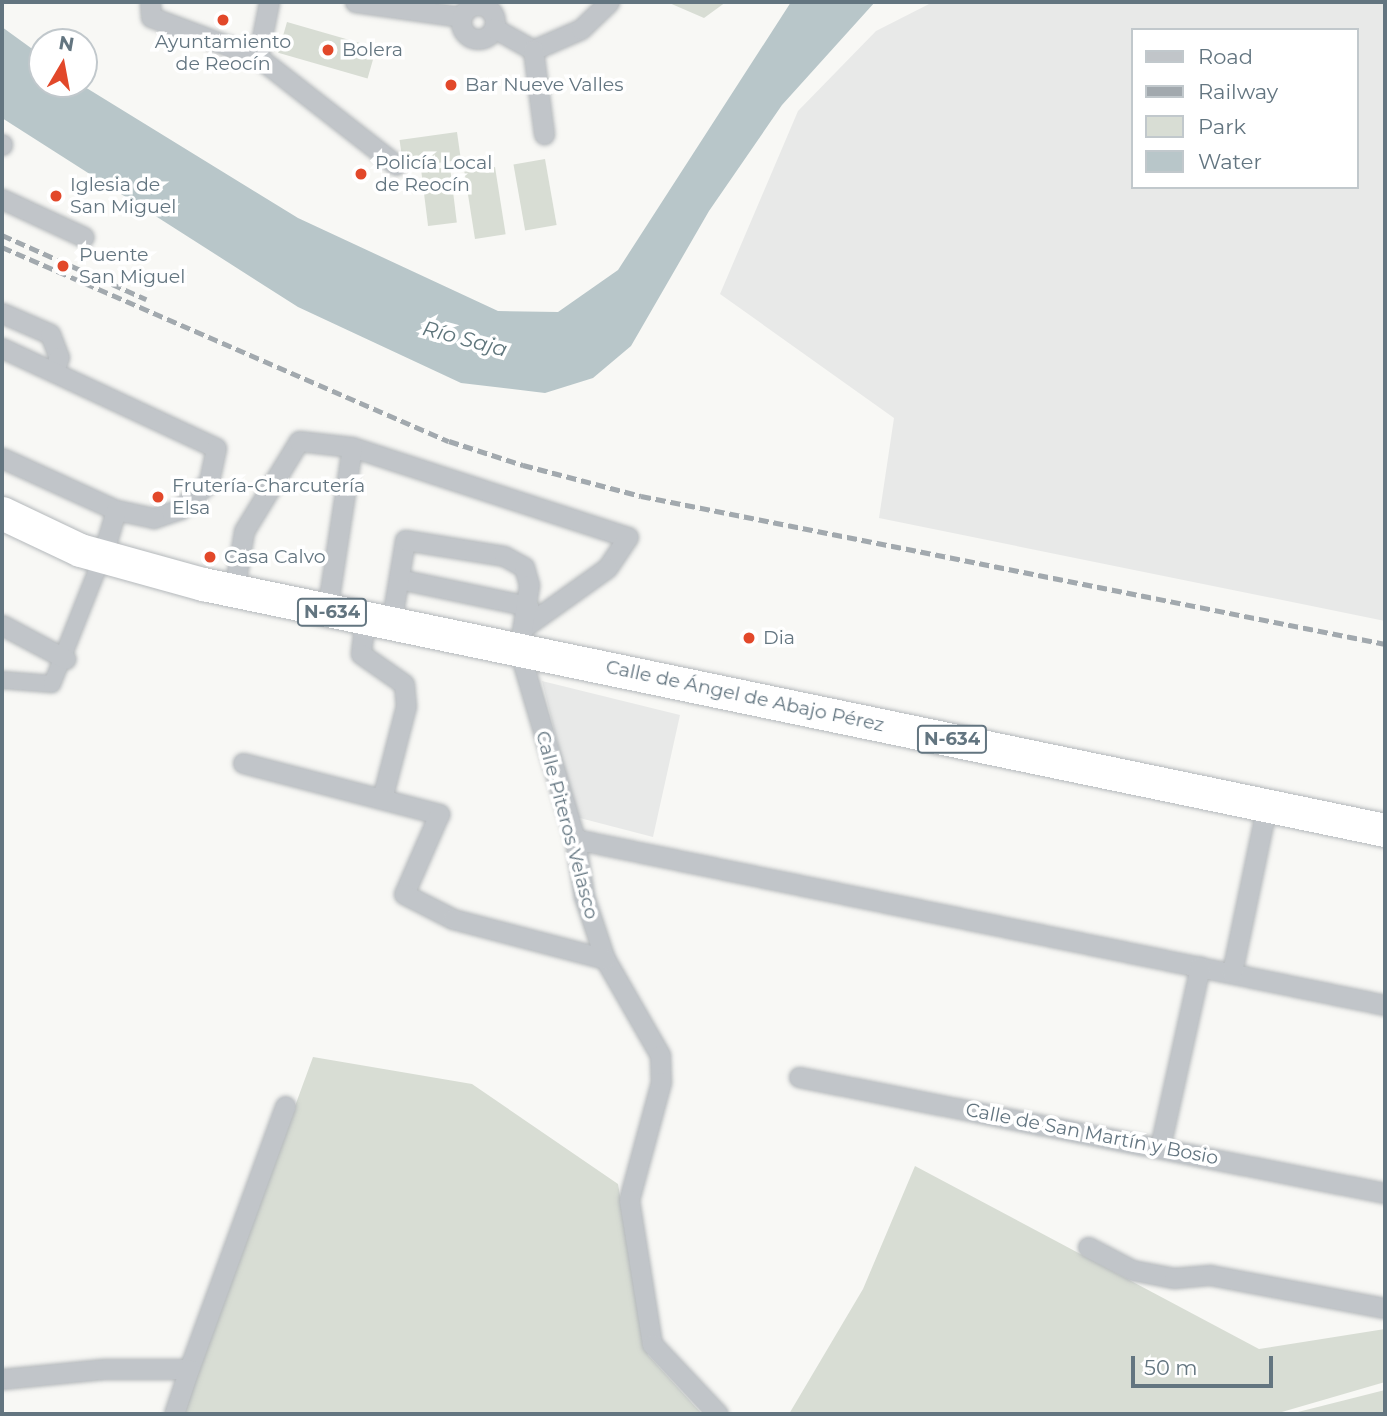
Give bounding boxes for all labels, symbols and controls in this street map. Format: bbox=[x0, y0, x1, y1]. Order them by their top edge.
marker: Ayuntamiento de Reocín bbox=[215, 12, 231, 28]
north arrow bbox=[28, 28, 98, 98]
legend bbox=[1132, 28, 1359, 189]
text: N bbox=[57, 31, 76, 56]
place label: Ayuntamiento de Reocín bbox=[155, 31, 291, 75]
place label: Bolera bbox=[342, 39, 403, 61]
marker: Bolera bbox=[320, 42, 336, 58]
text: Road bbox=[1198, 44, 1253, 69]
place label: Bar Nueve Valles bbox=[465, 74, 623, 96]
marker: Bar Nueve Valles bbox=[443, 77, 459, 93]
text: Railway bbox=[1198, 79, 1278, 104]
text: Park bbox=[1198, 114, 1246, 139]
text: Water bbox=[1198, 149, 1262, 174]
place label: Policía Local de Reocín bbox=[375, 152, 492, 196]
marker: Policía Local de Reocín bbox=[353, 166, 369, 182]
place label: Iglesia de San Miguel bbox=[70, 174, 176, 218]
marker: Iglesia de San Miguel bbox=[48, 188, 64, 204]
place label: Puente San Miguel bbox=[79, 244, 185, 288]
marker: Puente San Miguel bbox=[53, 256, 73, 276]
water label: Río Saja bbox=[420, 316, 510, 362]
place label: Frutería-Charcutería Elsa bbox=[172, 475, 365, 519]
marker: Frutería-Charcutería Elsa bbox=[150, 489, 166, 505]
place label: Casa Calvo bbox=[224, 546, 326, 568]
marker: Casa Calvo bbox=[202, 549, 218, 565]
road number: N-634 bbox=[295, 598, 369, 626]
place label: Dia bbox=[763, 627, 795, 649]
marker: Dia bbox=[741, 630, 757, 646]
street label: Calle de Ángel de Abajo Pérez bbox=[604, 655, 886, 737]
road number: N-634 bbox=[915, 724, 989, 754]
street label: Calle Piteros Velasco bbox=[531, 728, 603, 922]
street label: Calle de San Martín y Bosio bbox=[964, 1098, 1220, 1170]
scale bar bbox=[1135, 1342, 1277, 1386]
text: 50 m bbox=[1144, 1355, 1198, 1380]

